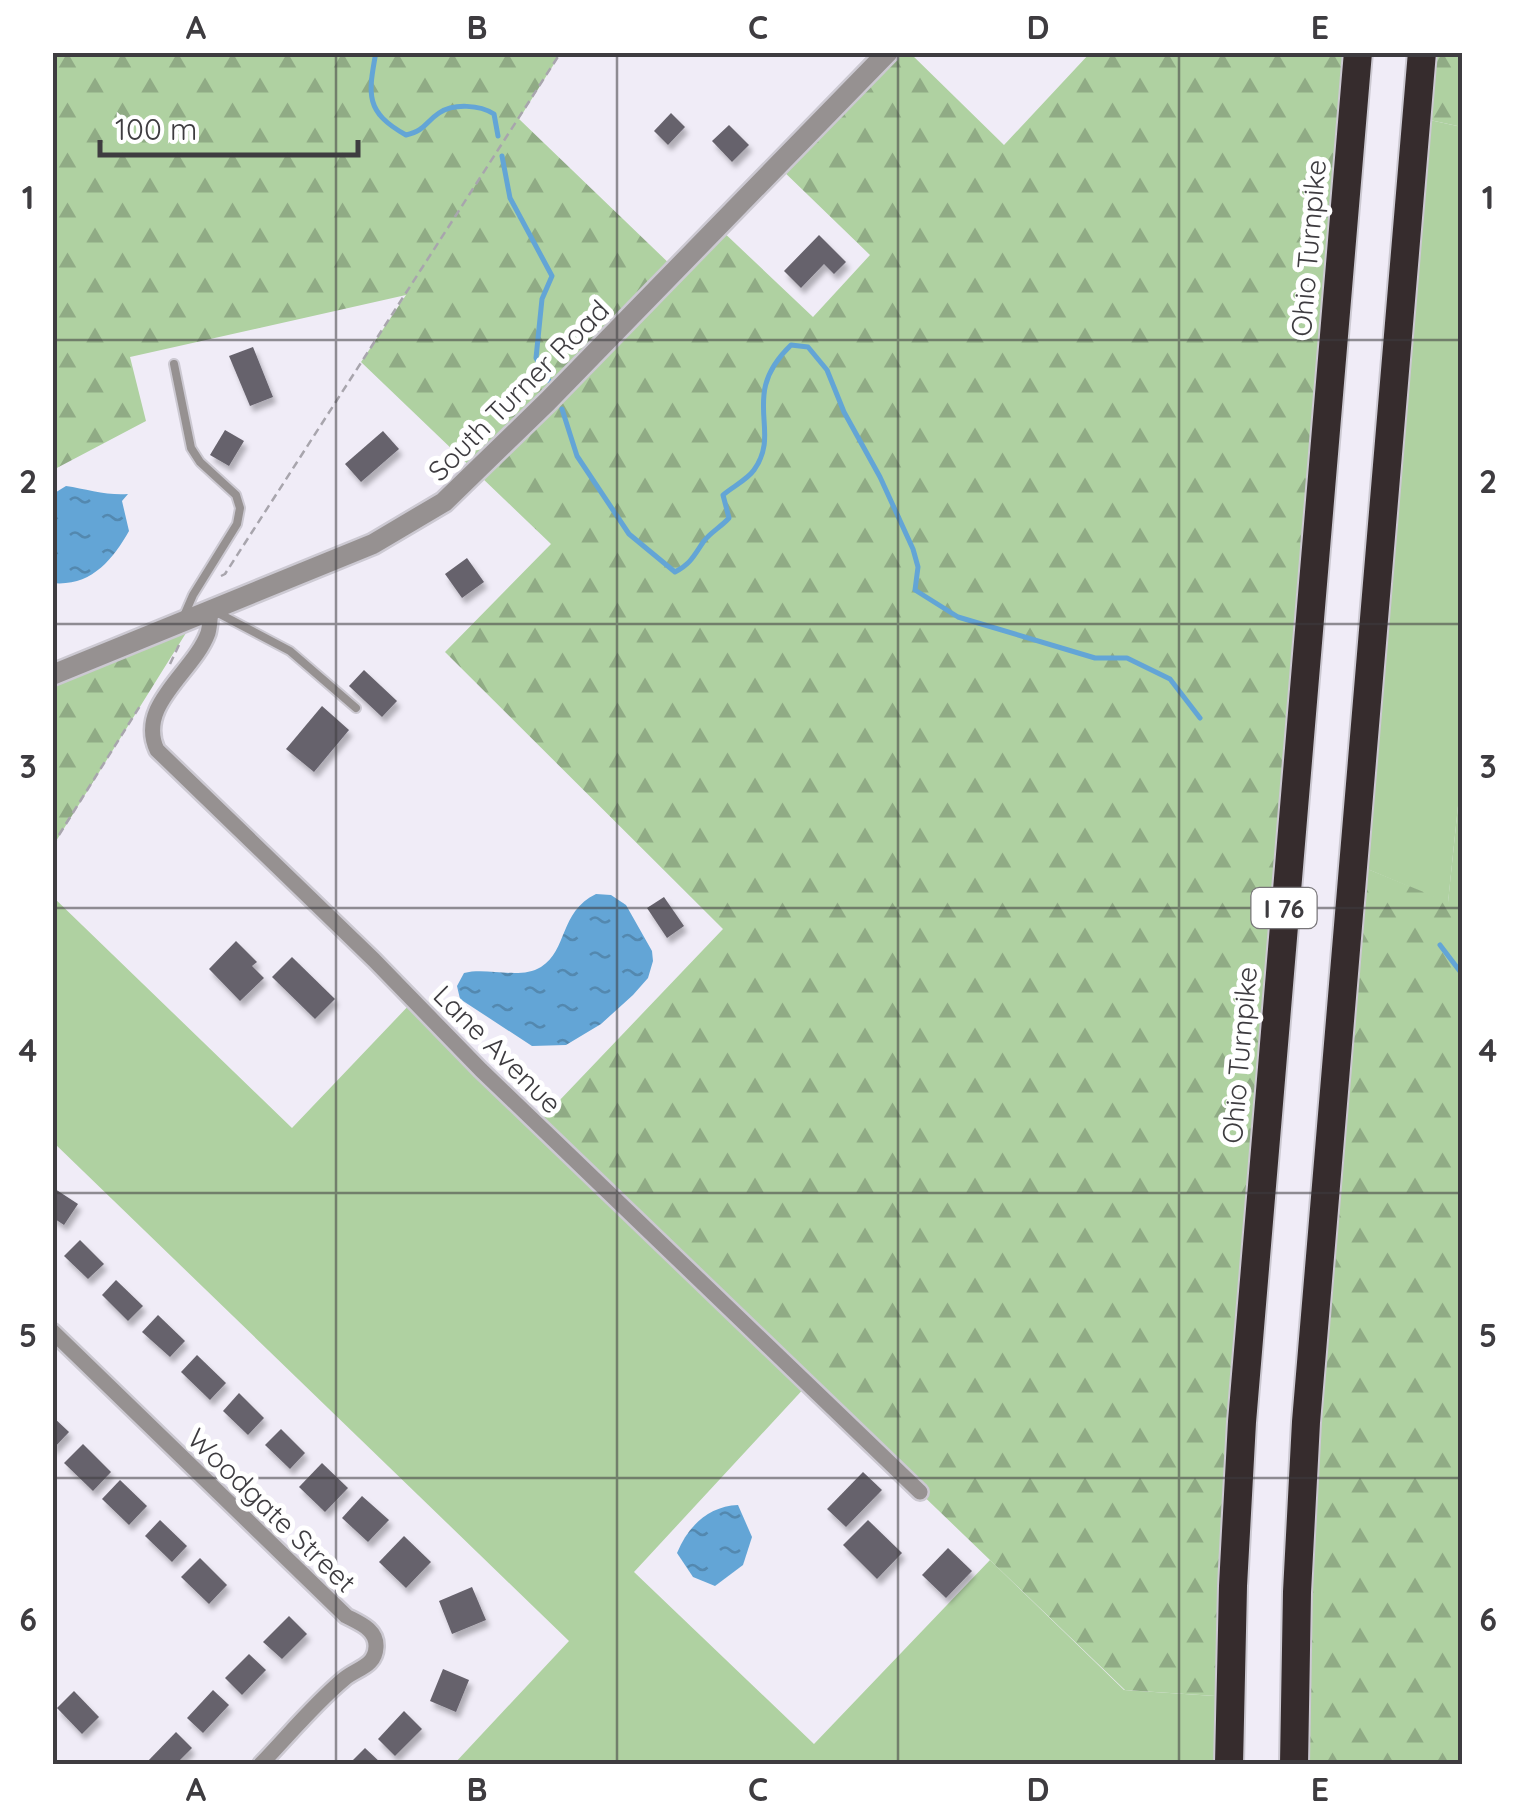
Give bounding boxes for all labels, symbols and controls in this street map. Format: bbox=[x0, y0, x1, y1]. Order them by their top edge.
text: A bbox=[186, 7, 207, 47]
text: B bbox=[467, 7, 487, 47]
text: C bbox=[748, 7, 768, 47]
text: D bbox=[1027, 7, 1049, 47]
text: E bbox=[1311, 7, 1329, 47]
scale bar bbox=[100, 95, 358, 157]
text: 100 m bbox=[115, 110, 197, 148]
street label: Ohio Turnpike bbox=[1283, 158, 1333, 338]
text: 1 bbox=[22, 177, 34, 217]
text: 1 bbox=[1482, 177, 1494, 217]
street label: South Turner Road bbox=[420, 292, 616, 488]
text: 2 bbox=[19, 461, 37, 501]
text: 2 bbox=[1479, 461, 1497, 501]
text: 3 bbox=[19, 746, 37, 786]
text: 3 bbox=[1479, 746, 1497, 786]
road number: I 76 bbox=[1252, 888, 1316, 928]
street label: Ohio Turnpike bbox=[1214, 965, 1264, 1145]
street label: Lane Avenue bbox=[426, 977, 570, 1121]
text: 4 bbox=[19, 1030, 38, 1070]
text: 4 bbox=[1479, 1030, 1498, 1070]
text: 5 bbox=[19, 1315, 37, 1355]
text: 5 bbox=[1479, 1315, 1497, 1355]
street label: Woodgate Street bbox=[180, 1421, 364, 1599]
text: 6 bbox=[19, 1599, 37, 1639]
text: 6 bbox=[1479, 1599, 1497, 1639]
text: A bbox=[186, 1769, 207, 1809]
text: B bbox=[467, 1769, 487, 1809]
text: C bbox=[748, 1769, 768, 1809]
text: D bbox=[1027, 1769, 1049, 1809]
text: E bbox=[1311, 1769, 1329, 1809]

